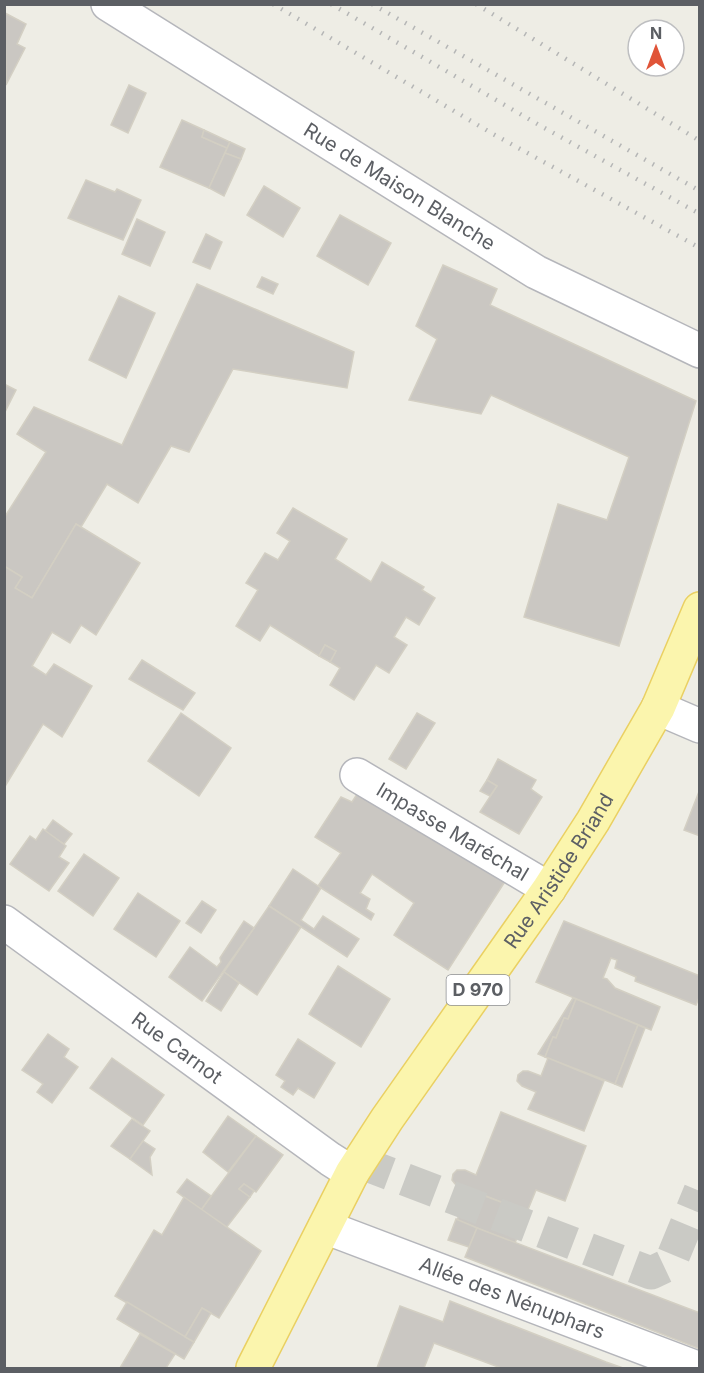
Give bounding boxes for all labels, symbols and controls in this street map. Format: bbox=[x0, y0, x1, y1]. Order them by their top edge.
north arrow bbox=[626, 18, 686, 78]
text: N bbox=[650, 23, 662, 43]
street label: Rue de Maison Blanche bbox=[299, 118, 500, 256]
street label: Impasse Maréchal bbox=[372, 777, 533, 886]
street label: Rue Aristide Briand bbox=[499, 789, 618, 953]
road number: D 970 bbox=[446, 975, 510, 1005]
street label: Rue Carnot bbox=[127, 1007, 227, 1089]
street label: Allée des Nénuphars bbox=[416, 1252, 608, 1344]

